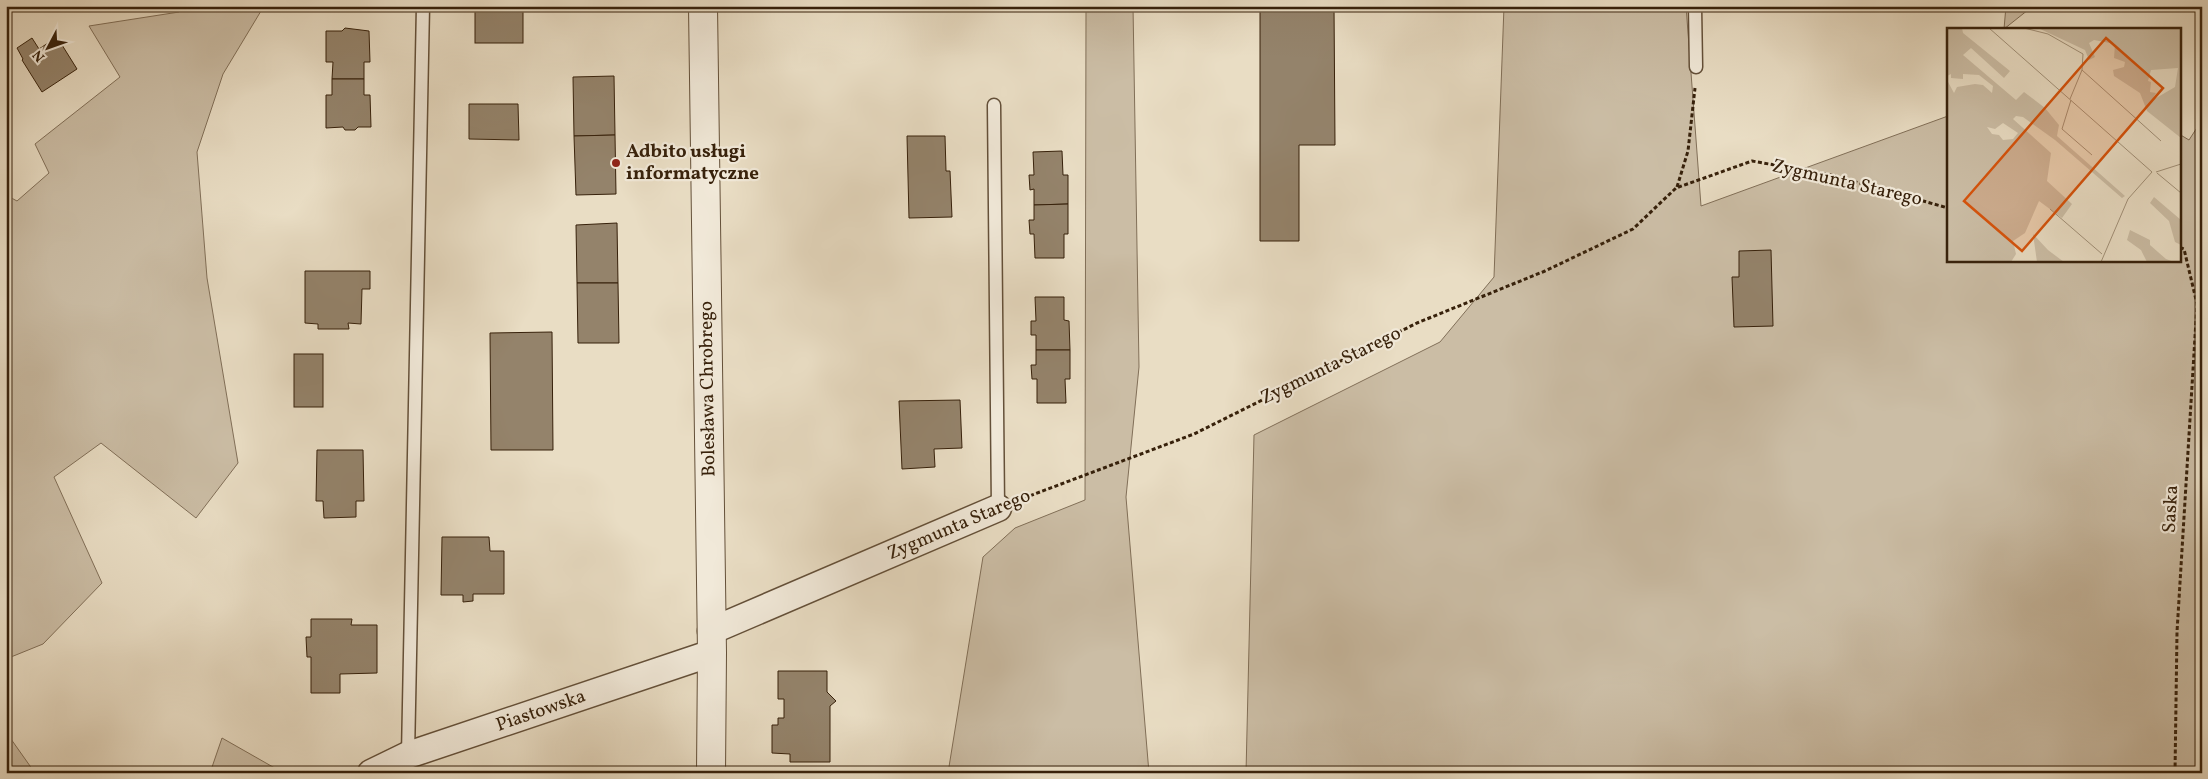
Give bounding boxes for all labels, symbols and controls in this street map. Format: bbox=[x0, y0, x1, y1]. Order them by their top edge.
north arrow bbox=[22, 22, 72, 72]
inset map bbox=[1947, 28, 2180, 261]
text: N bbox=[29, 45, 50, 66]
place label: Adbito usługi informatyczne bbox=[626, 139, 759, 187]
street label: Zygmunta Starego bbox=[1769, 153, 1925, 213]
marker: Adbito usługi informatyczne bbox=[610, 157, 622, 169]
street label: Bolesława Chrobrego bbox=[693, 301, 723, 477]
street label: Zygmunta Starego bbox=[1256, 321, 1406, 411]
street label: Zygmunta Starego bbox=[883, 483, 1035, 567]
street label: Saska bbox=[2157, 484, 2185, 534]
street label: Piastowska bbox=[493, 684, 589, 738]

